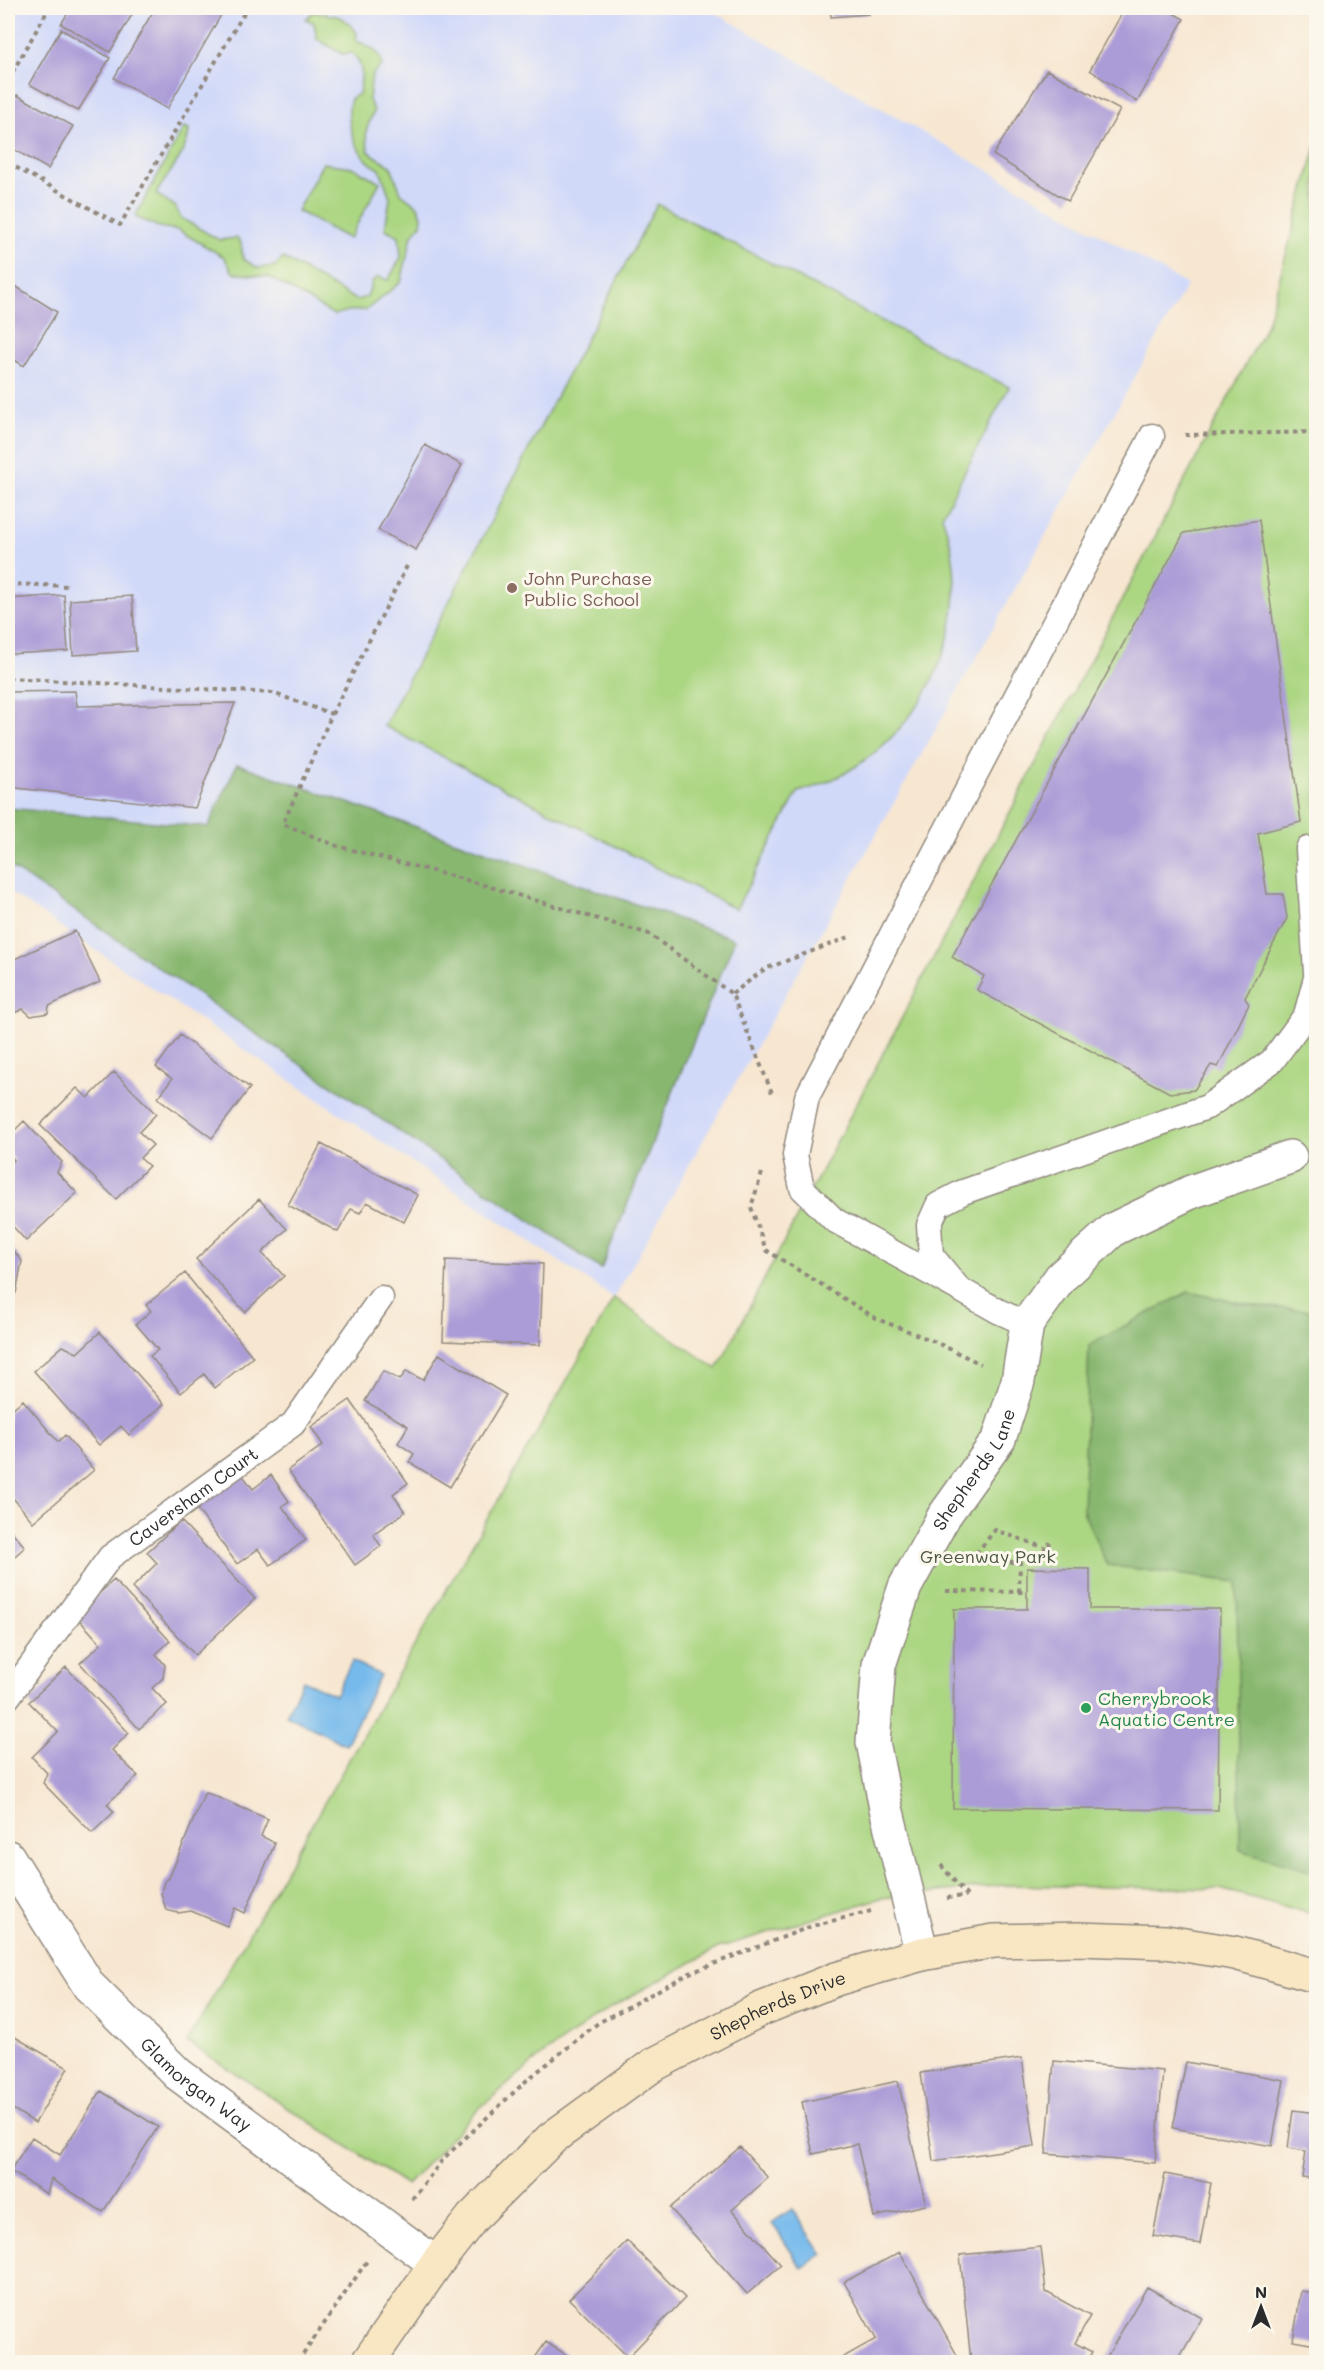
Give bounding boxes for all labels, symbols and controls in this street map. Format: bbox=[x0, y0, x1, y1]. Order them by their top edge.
place label: John Purchase Public School bbox=[524, 566, 652, 611]
marker: John Purchase Public School bbox=[505, 581, 519, 595]
street label: Shepherds Lane bbox=[927, 1405, 1020, 1534]
street label: Caversham Court bbox=[124, 1441, 263, 1552]
park label: Greenway Park bbox=[920, 1544, 1056, 1568]
place label: Cherrybrook Aquatic Centre bbox=[1098, 1686, 1235, 1731]
marker: Cherrybrook Aquatic Centre bbox=[1079, 1701, 1093, 1715]
street label: Shepherds Drive bbox=[705, 1965, 848, 2046]
street label: Glamorgan Way bbox=[135, 2032, 257, 2136]
north arrow bbox=[1231, 2277, 1291, 2337]
text: N bbox=[1255, 2281, 1267, 2302]

